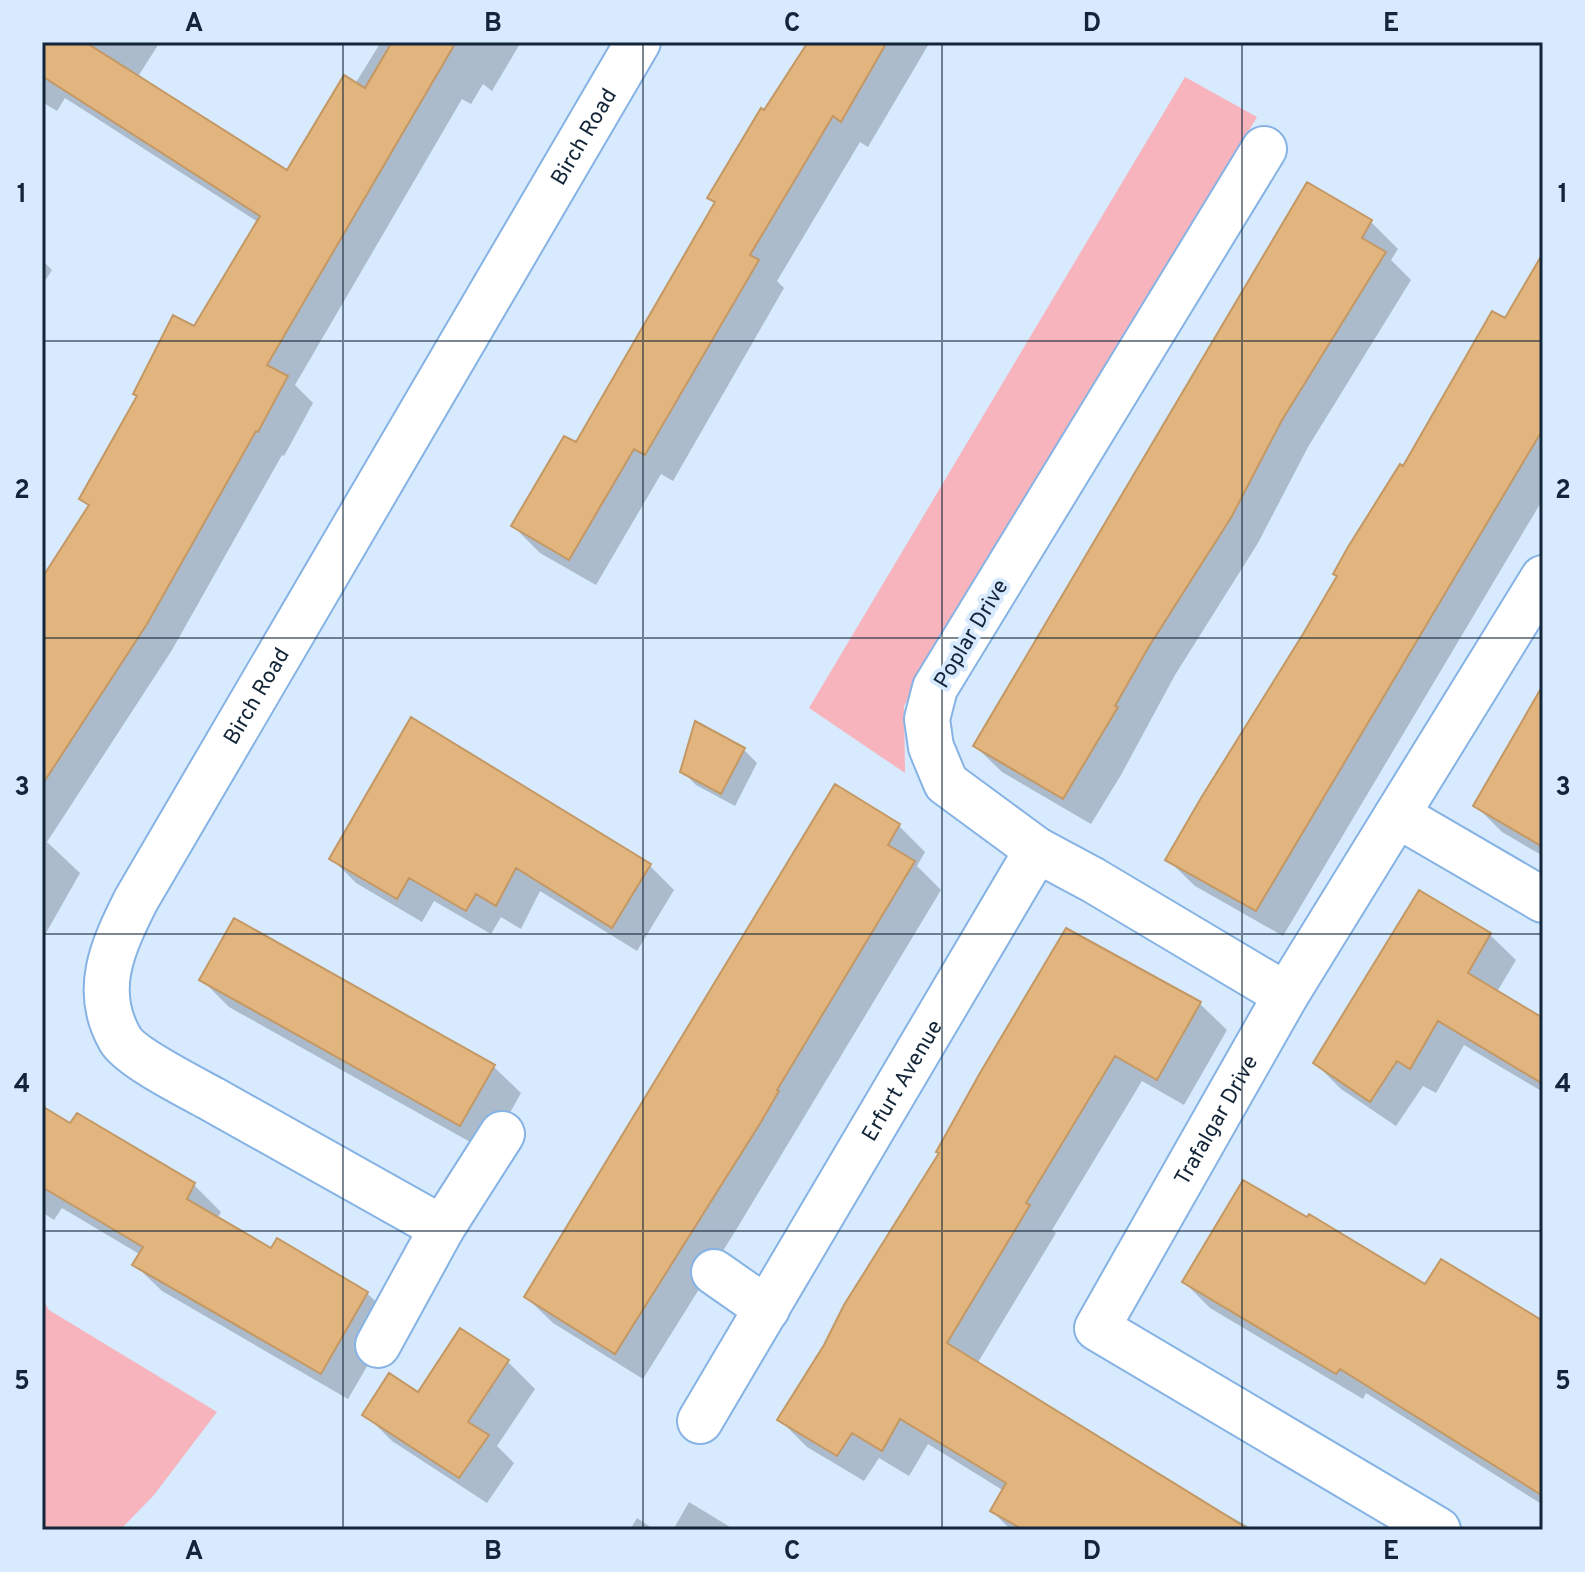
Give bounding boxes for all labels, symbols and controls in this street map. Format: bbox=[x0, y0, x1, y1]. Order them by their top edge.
text: A bbox=[185, 8, 203, 41]
text: B bbox=[484, 8, 502, 41]
text: C bbox=[784, 8, 800, 41]
text: D bbox=[1083, 8, 1101, 41]
text: E bbox=[1383, 8, 1399, 41]
street label: Birch Road bbox=[546, 84, 624, 191]
text: 1 bbox=[17, 179, 27, 212]
text: 1 bbox=[1558, 179, 1568, 212]
text: 2 bbox=[14, 475, 30, 508]
text: 2 bbox=[1555, 475, 1571, 508]
street label: Poplar Drive bbox=[929, 575, 1015, 694]
street label: Birch Road bbox=[219, 644, 297, 750]
text: 3 bbox=[14, 772, 30, 805]
text: 3 bbox=[1555, 772, 1571, 805]
street label: Erfurt Avenue bbox=[857, 1016, 950, 1147]
street label: Trafalgar Drive bbox=[1170, 1051, 1265, 1191]
text: 4 bbox=[14, 1069, 30, 1102]
text: 4 bbox=[1555, 1069, 1571, 1102]
text: 5 bbox=[14, 1366, 30, 1399]
text: 5 bbox=[1555, 1366, 1571, 1399]
text: A bbox=[185, 1536, 203, 1569]
text: B bbox=[484, 1536, 502, 1569]
text: C bbox=[784, 1536, 800, 1569]
text: D bbox=[1083, 1536, 1101, 1569]
text: E bbox=[1383, 1536, 1399, 1569]

